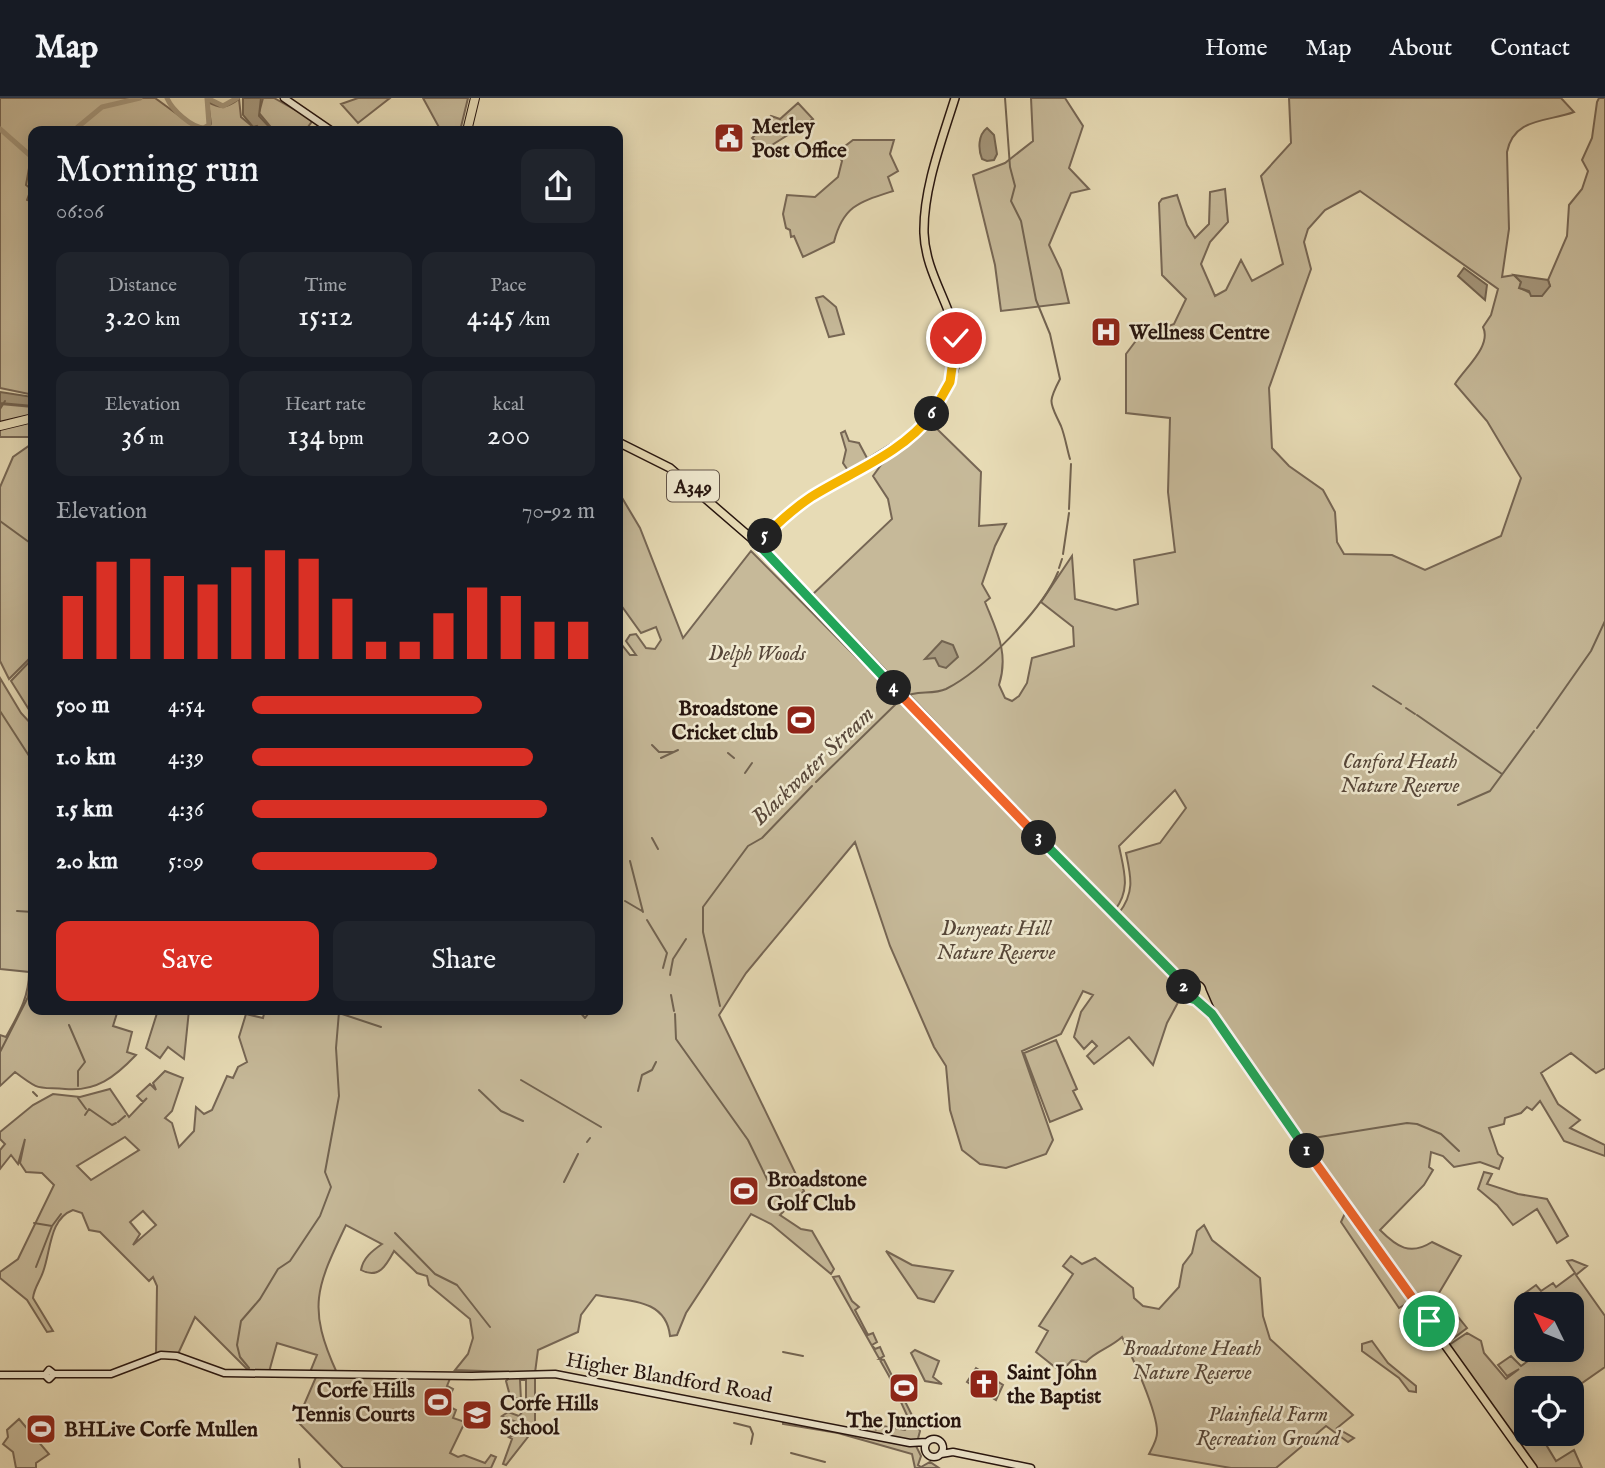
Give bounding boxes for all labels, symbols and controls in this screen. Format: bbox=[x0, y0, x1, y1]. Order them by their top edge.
text: Map bbox=[35, 27, 98, 69]
text: Home bbox=[1205, 33, 1268, 64]
text: Map bbox=[1306, 33, 1352, 64]
text: About bbox=[1390, 33, 1452, 64]
text: Contact bbox=[1490, 33, 1570, 64]
place label: Merley Post Office bbox=[752, 114, 847, 165]
public building icon: Merley Post Office bbox=[712, 121, 746, 155]
text: Morning run bbox=[56, 147, 259, 195]
button: share bbox=[521, 149, 595, 223]
text: 06:06 bbox=[56, 197, 104, 226]
text: Distance bbox=[108, 274, 177, 298]
text: Time bbox=[304, 274, 347, 298]
text: Pace bbox=[491, 274, 526, 298]
text: 3.20 bbox=[105, 298, 151, 336]
text: 15:12 bbox=[298, 298, 353, 336]
text: 4:45 bbox=[467, 298, 515, 336]
text: km bbox=[151, 308, 180, 332]
text: /km bbox=[515, 308, 550, 332]
pin bbox=[926, 308, 986, 368]
hospital icon: Wellness Centre bbox=[1089, 315, 1123, 349]
icon: check bbox=[937, 319, 975, 357]
place label: Wellness Centre bbox=[1128, 320, 1270, 347]
text: Elevation bbox=[105, 393, 180, 417]
text: Heart rate bbox=[285, 393, 366, 417]
text: kcal bbox=[493, 393, 524, 417]
pin: 6 bbox=[914, 396, 950, 432]
text: 6 bbox=[927, 401, 936, 425]
text: 36 bbox=[121, 417, 145, 455]
text: 134 bbox=[287, 417, 324, 455]
text: 200 bbox=[487, 417, 530, 455]
text: m bbox=[145, 427, 164, 451]
text: bpm bbox=[324, 427, 364, 451]
road number: A349 bbox=[667, 470, 719, 502]
text: Elevation bbox=[56, 497, 147, 526]
text: 70–92 m bbox=[522, 497, 595, 526]
pin: 5 bbox=[748, 518, 782, 554]
text: 5 bbox=[761, 523, 768, 547]
park label: Delph Woods bbox=[708, 641, 807, 668]
pin: 4 bbox=[876, 670, 912, 706]
text: 4 bbox=[889, 675, 898, 699]
text: 500 m bbox=[56, 691, 110, 720]
text: 4:54 bbox=[168, 691, 205, 720]
place label: Broadstone Cricket club bbox=[672, 696, 778, 747]
water label: Blackwater Stream bbox=[745, 700, 881, 832]
sports icon: Broadstone Cricket club bbox=[784, 703, 818, 737]
text: 1.0 km bbox=[56, 743, 116, 772]
text: 4:39 bbox=[168, 743, 204, 772]
park label: Canford Heath Nature Reserve bbox=[1340, 749, 1460, 800]
text: 1.5 km bbox=[56, 795, 113, 824]
text: 4:36 bbox=[168, 795, 204, 824]
pin: 3 bbox=[1021, 820, 1056, 856]
text: 3 bbox=[1035, 825, 1042, 849]
text: 2.0 km bbox=[56, 847, 118, 876]
text: 5:09 bbox=[168, 847, 204, 876]
park label: Dunyeats Hill Nature Reserve bbox=[936, 916, 1056, 967]
button: Save bbox=[56, 921, 319, 1001]
button: Share bbox=[333, 921, 595, 1001]
pin: 2 bbox=[1166, 970, 1202, 1004]
text: 2 bbox=[1179, 974, 1188, 998]
pin: 1 bbox=[1290, 1134, 1324, 1168]
text: 1 bbox=[1303, 1138, 1310, 1162]
place label: Broadstone Golf Club bbox=[767, 1167, 867, 1218]
sports icon: Broadstone Golf Club bbox=[727, 1174, 761, 1208]
pin bbox=[1399, 1291, 1459, 1351]
north arrow bbox=[1514, 1292, 1584, 1362]
map controls bbox=[1514, 1292, 1584, 1446]
icon: arrive bbox=[1410, 1302, 1448, 1340]
park label: Broadstone Heath Nature Reserve bbox=[1123, 1336, 1261, 1387]
street label: Higher Blandford Road bbox=[564, 1347, 775, 1410]
place label: Saint John the Baptist bbox=[1006, 1360, 1102, 1411]
church icon: Saint John the Baptist bbox=[967, 1367, 1001, 1401]
sports icon: The Junction bbox=[887, 1371, 921, 1405]
button: locate bbox=[1514, 1376, 1584, 1446]
place label: Corfe Hills Tennis Courts bbox=[291, 1378, 415, 1429]
sports icon: Corfe Hills Tennis Courts bbox=[421, 1385, 455, 1419]
place label: Corfe Hills School bbox=[500, 1391, 598, 1442]
school or university icon: Corfe Hills School bbox=[460, 1398, 494, 1432]
park label: Plainfield Farm Recreation Ground bbox=[1196, 1402, 1342, 1453]
place label: The Junction bbox=[846, 1408, 961, 1435]
sports icon: BHLive Corfe Mullen bbox=[24, 1412, 58, 1446]
place label: BHLive Corfe Mullen bbox=[64, 1417, 258, 1444]

